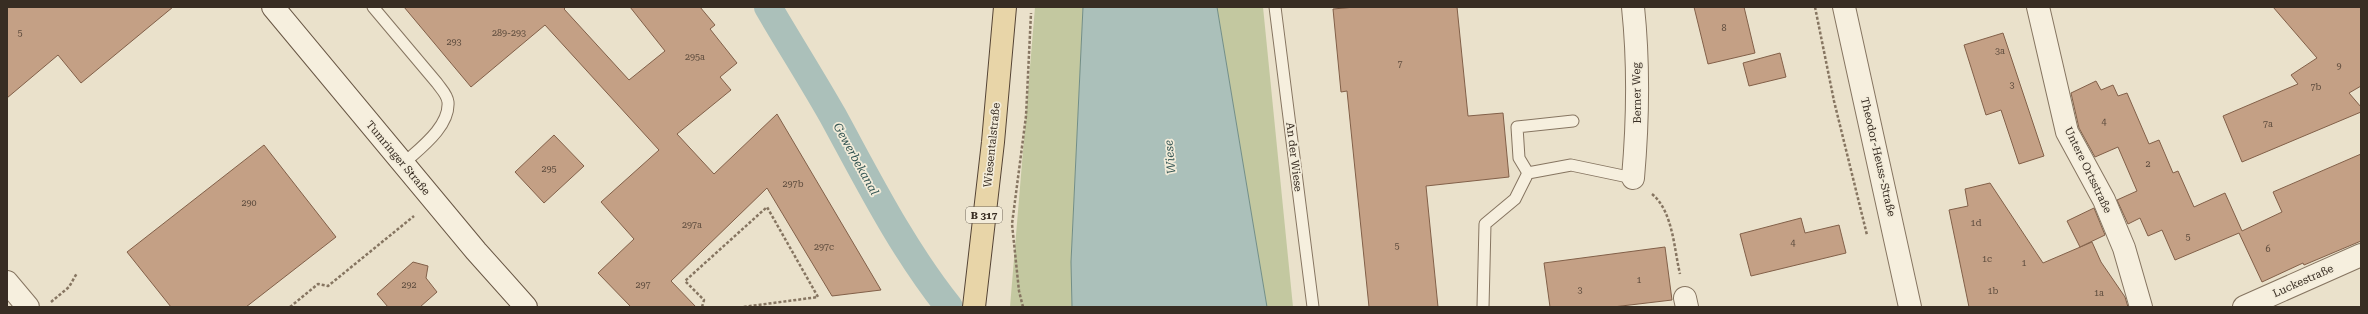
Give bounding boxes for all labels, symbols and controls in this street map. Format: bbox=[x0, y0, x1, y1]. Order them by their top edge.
house number: 8 bbox=[1721, 23, 1727, 33]
house number: 5 bbox=[17, 28, 23, 38]
house number: 289-293 bbox=[492, 28, 526, 38]
house number: 293 bbox=[446, 37, 462, 47]
house number: 3a bbox=[1995, 46, 2005, 56]
house number: 295a bbox=[685, 52, 705, 62]
house number: 7 bbox=[1397, 59, 1403, 69]
street label: Berner Weg bbox=[1630, 61, 1644, 124]
house number: 9 bbox=[2336, 61, 2342, 71]
house number: 3 bbox=[2009, 80, 2015, 90]
house number: 7b bbox=[2311, 82, 2322, 92]
street label: Theodor-Heuss-Straße bbox=[1858, 96, 1898, 218]
street label: Wiesentalstraße bbox=[981, 102, 1003, 188]
house number: 4 bbox=[2101, 117, 2107, 127]
street label: Tumringer Straße bbox=[363, 118, 433, 198]
house number: 7a bbox=[2263, 119, 2273, 129]
water label: Gewerbekanal bbox=[830, 120, 882, 198]
street label: An der Wiese bbox=[1283, 122, 1305, 192]
street label: Untere Ortsstraße bbox=[2061, 125, 2115, 215]
water label: Wiese bbox=[1162, 139, 1178, 175]
house number: 2 bbox=[2145, 159, 2151, 169]
house number: 295 bbox=[541, 164, 557, 174]
house number: 297b bbox=[783, 179, 804, 189]
house number: 290 bbox=[241, 198, 257, 208]
road number: B 317 bbox=[966, 207, 1002, 223]
house number: 1d bbox=[1971, 218, 1982, 228]
house number: 297a bbox=[682, 220, 702, 230]
house number: 5 bbox=[2185, 232, 2191, 242]
house number: 4 bbox=[1790, 238, 1796, 248]
house number: 5 bbox=[1394, 241, 1400, 251]
house number: 297c bbox=[814, 242, 834, 252]
house number: 6 bbox=[2265, 244, 2271, 254]
house number: 1c bbox=[1982, 254, 1992, 264]
house number: 1 bbox=[2021, 258, 2027, 268]
street label: Luckestraße bbox=[2271, 262, 2335, 300]
house number: 1 bbox=[1636, 275, 1642, 285]
house number: 292 bbox=[401, 280, 417, 290]
house number: 297 bbox=[635, 280, 651, 290]
house number: 3 bbox=[1577, 285, 1583, 295]
house number: 1b bbox=[1988, 286, 1999, 296]
house number: 1a bbox=[2094, 288, 2104, 298]

